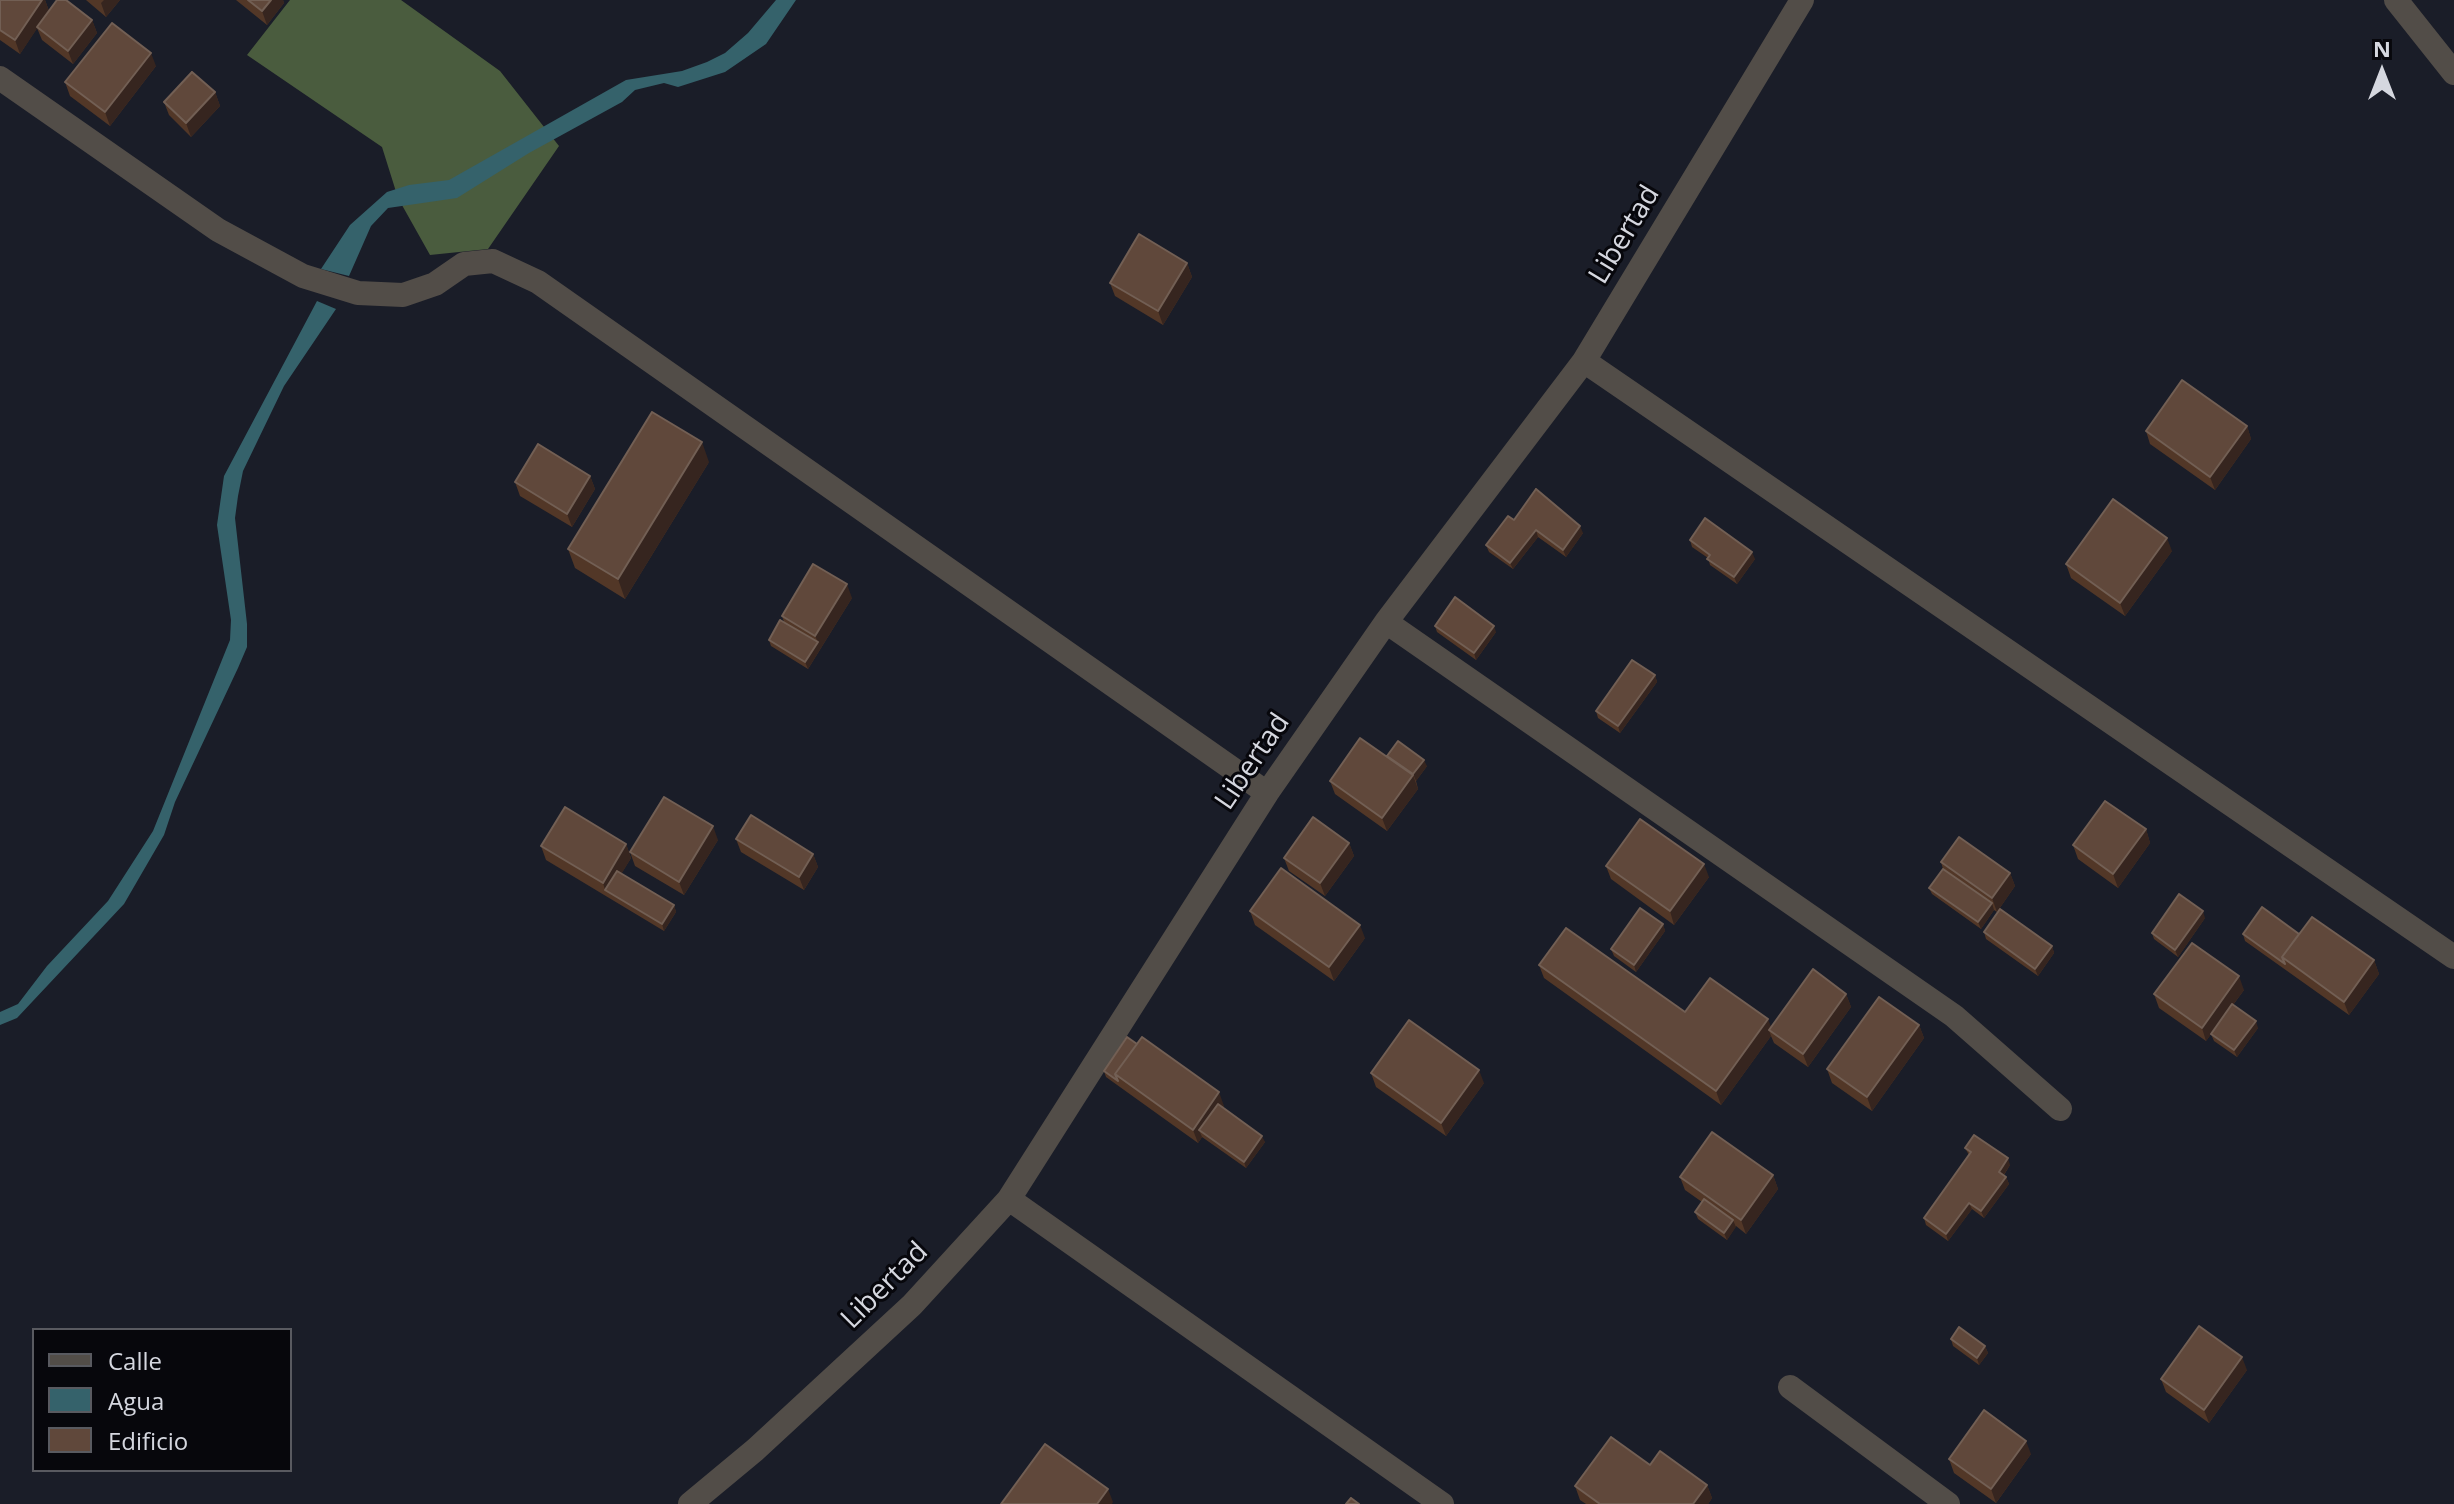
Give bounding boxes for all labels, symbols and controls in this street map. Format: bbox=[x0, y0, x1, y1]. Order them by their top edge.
north arrow bbox=[2342, 32, 2422, 112]
text: N bbox=[2373, 33, 2391, 63]
street label: Libertad bbox=[1583, 180, 1667, 290]
street label: Libertad bbox=[1209, 708, 1297, 816]
street label: Libertad bbox=[835, 1236, 935, 1336]
legend bbox=[32, 1328, 292, 1472]
text: Calle bbox=[108, 1344, 162, 1377]
text: Agua bbox=[108, 1384, 164, 1417]
text: Edificio bbox=[108, 1424, 188, 1457]

